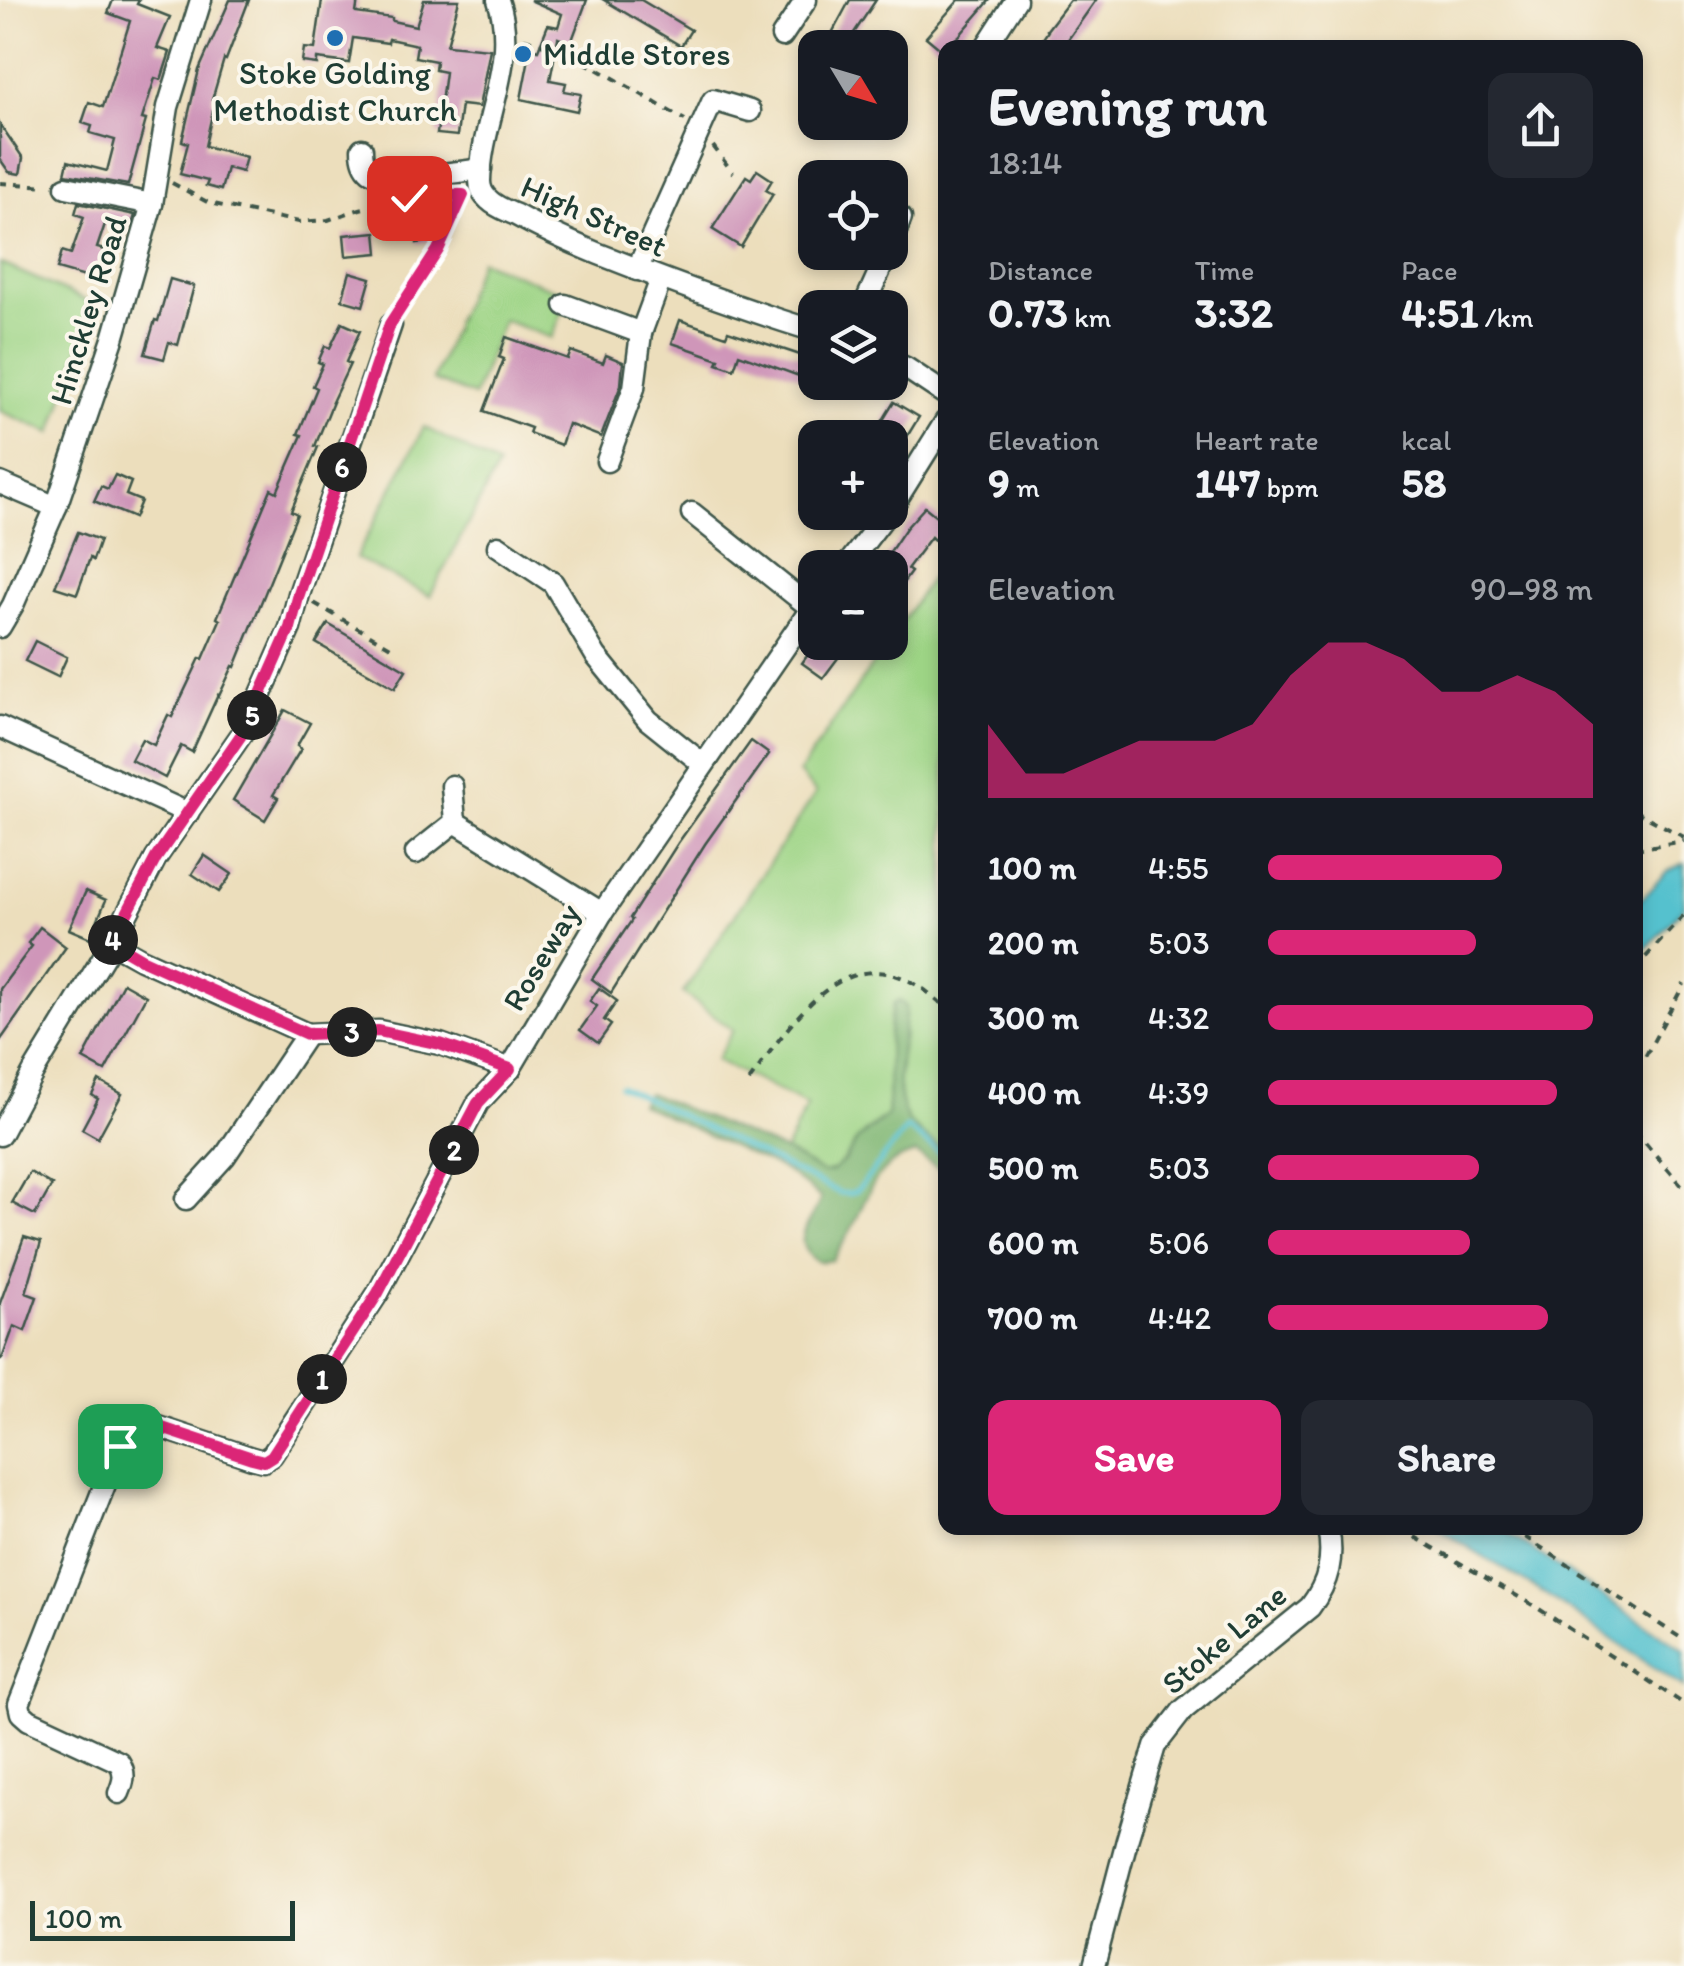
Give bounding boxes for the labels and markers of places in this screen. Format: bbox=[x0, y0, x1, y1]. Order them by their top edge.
marker: Stoke Golding Methodist Church bbox=[324, 27, 346, 49]
place label: Middle Stores bbox=[543, 35, 731, 73]
marker: Middle Stores bbox=[512, 43, 534, 65]
place label: Stoke Golding Methodist Church bbox=[213, 54, 457, 129]
pin bbox=[367, 156, 452, 241]
pin: 6 bbox=[317, 442, 367, 492]
pin: 5 bbox=[227, 690, 277, 740]
pin: 4 bbox=[88, 915, 138, 965]
pin: 3 bbox=[327, 1007, 377, 1057]
pin: 2 bbox=[429, 1125, 479, 1175]
pin: 1 bbox=[297, 1354, 347, 1404]
pin bbox=[78, 1404, 163, 1489]

